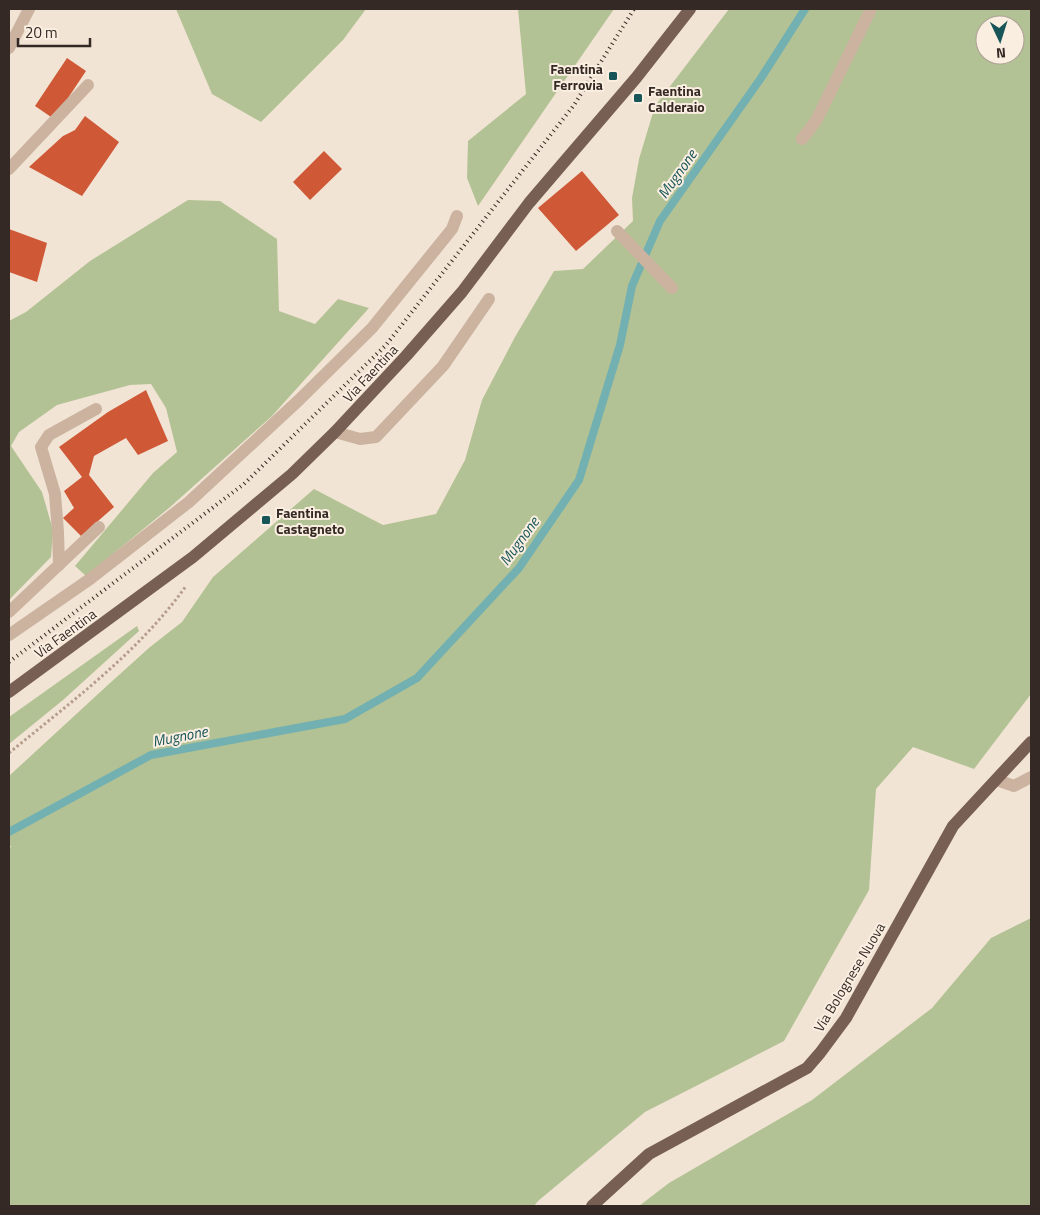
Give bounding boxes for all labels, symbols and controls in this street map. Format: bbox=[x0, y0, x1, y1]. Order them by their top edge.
scale bar bbox=[18, 15, 90, 47]
north arrow bbox=[975, 15, 1025, 65]
text: 20 m bbox=[25, 21, 58, 44]
text: N bbox=[995, 43, 1007, 64]
place label: Faentina Ferrovia bbox=[550, 58, 603, 95]
marker: Faentina Ferrovia bbox=[607, 70, 619, 82]
place label: Faentina Calderaio bbox=[648, 80, 705, 117]
marker: Faentina Calderaio bbox=[632, 92, 644, 104]
water label: Mugnone bbox=[652, 144, 703, 203]
street label: Via Faentina bbox=[338, 339, 402, 407]
place label: Faentina Castagneto bbox=[276, 502, 345, 539]
water label: Mugnone bbox=[493, 511, 545, 570]
marker: Faentina Castagneto bbox=[260, 514, 272, 526]
street label: Via Faentina bbox=[30, 603, 100, 663]
water label: Mugnone bbox=[151, 719, 210, 753]
street label: Via Bolognese Nuova bbox=[808, 918, 890, 1036]

